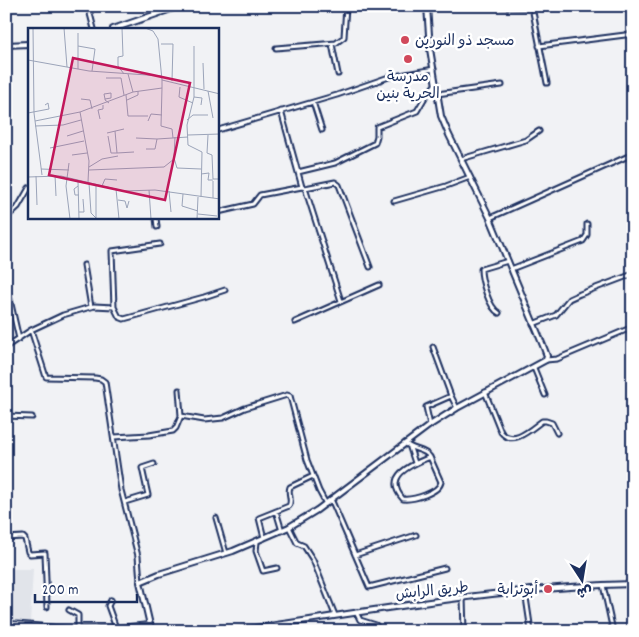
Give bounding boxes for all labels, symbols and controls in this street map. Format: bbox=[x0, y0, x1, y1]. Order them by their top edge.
inset map bbox=[28, 28, 219, 219]
place label: مسجد ذو النورين bbox=[415, 31, 515, 53]
marker: مسجد ذو النورين bbox=[399, 34, 411, 46]
marker: مدرسة الحرية بنين bbox=[402, 53, 414, 65]
place label: مدرسة الحرية بنين bbox=[376, 67, 440, 106]
north arrow bbox=[556, 554, 606, 604]
scale bar bbox=[35, 572, 138, 604]
street label: طريق الرابش bbox=[394, 577, 470, 607]
text: ش bbox=[575, 579, 594, 602]
text: 200 m bbox=[42, 580, 79, 602]
place label: أبوترابة bbox=[498, 580, 538, 602]
marker: أبوترابة bbox=[542, 583, 554, 595]

